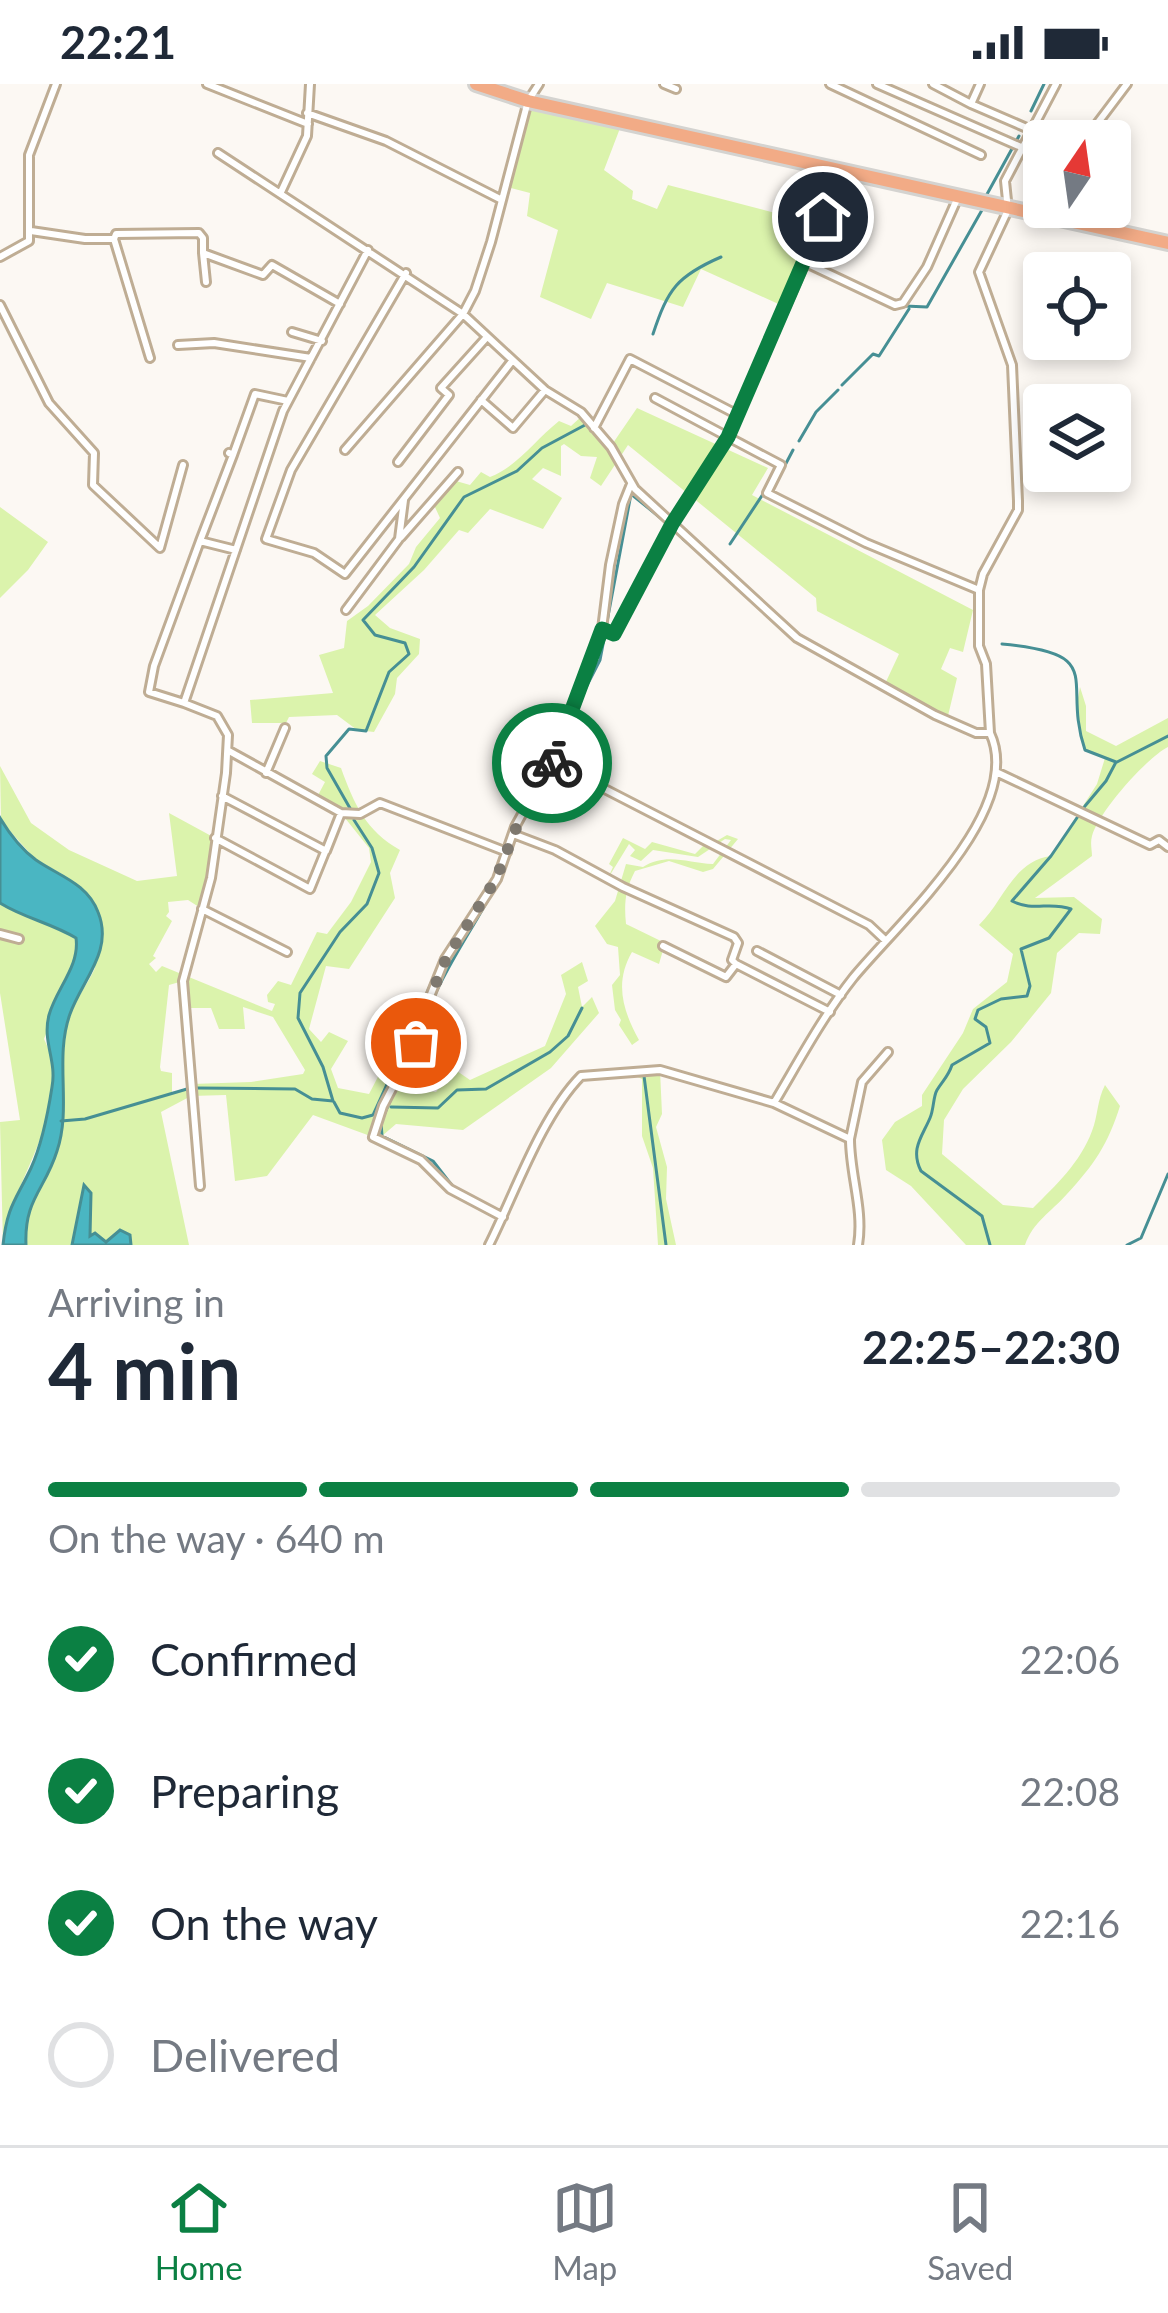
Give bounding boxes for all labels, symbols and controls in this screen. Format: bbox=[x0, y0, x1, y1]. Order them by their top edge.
text: 22:21 bbox=[60, 15, 176, 69]
north arrow bbox=[1023, 120, 1131, 228]
map controls bbox=[1023, 120, 1131, 492]
pin bbox=[772, 166, 874, 268]
icon: home bbox=[790, 184, 856, 250]
button: locate bbox=[1023, 252, 1131, 360]
button: layers bbox=[1023, 384, 1131, 492]
courier bbox=[492, 703, 612, 823]
icon: bike bbox=[519, 730, 585, 796]
pin bbox=[365, 992, 467, 1094]
icon: bag bbox=[383, 1010, 449, 1076]
text: Arriving in bbox=[48, 1279, 225, 1325]
text: 22:25–22:30 bbox=[862, 1320, 1120, 1374]
text: 4 min bbox=[48, 1323, 241, 1417]
text: On the way · 640 m bbox=[48, 1515, 385, 1561]
icon: check bbox=[48, 1626, 114, 1692]
text: Confirmed bbox=[150, 1632, 358, 1686]
text: 22:06 bbox=[1020, 1636, 1120, 1682]
icon: check bbox=[48, 1758, 114, 1824]
text: Preparing bbox=[150, 1764, 339, 1818]
text: 22:08 bbox=[1020, 1768, 1120, 1814]
icon: check bbox=[48, 1890, 114, 1956]
text: On the way bbox=[150, 1896, 378, 1950]
text: 22:16 bbox=[1020, 1900, 1120, 1946]
text: Delivered bbox=[150, 2028, 340, 2082]
tab: Home bbox=[155, 2175, 243, 2287]
tab: Map bbox=[552, 2175, 618, 2287]
tab: Saved bbox=[927, 2175, 1013, 2287]

